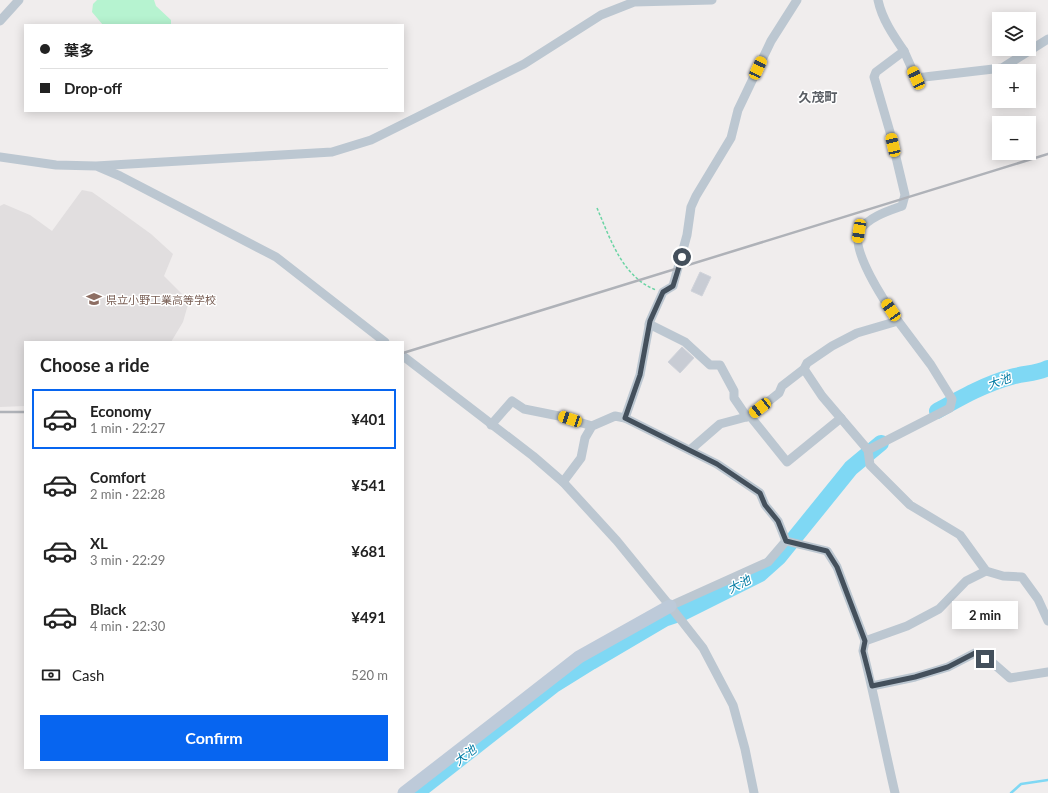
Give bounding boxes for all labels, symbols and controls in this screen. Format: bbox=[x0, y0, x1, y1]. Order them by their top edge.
map controls bbox=[992, 12, 1036, 160]
button: layers bbox=[992, 12, 1036, 56]
text: 葉多 bbox=[64, 41, 94, 59]
car bbox=[747, 55, 769, 81]
button: + bbox=[992, 64, 1036, 108]
car bbox=[905, 65, 927, 91]
text: Drop-off bbox=[64, 79, 122, 97]
district label: 久茂町 bbox=[798, 89, 838, 105]
button: − bbox=[992, 116, 1036, 160]
car bbox=[884, 132, 902, 158]
car bbox=[851, 218, 867, 244]
route start bbox=[673, 248, 691, 266]
school or university icon: 県立小野工業高等学校 bbox=[85, 290, 103, 308]
place label: 県立小野工業高等学校 bbox=[106, 293, 216, 306]
car bbox=[879, 297, 903, 323]
text: Choose a ride bbox=[40, 354, 149, 376]
water label: 大池 bbox=[985, 370, 1014, 392]
car bbox=[747, 396, 773, 420]
icon: car bbox=[42, 401, 78, 437]
text: Economy bbox=[90, 402, 151, 420]
text: ¥401 bbox=[351, 410, 386, 428]
car bbox=[557, 410, 583, 428]
text: 1 min · 22:27 bbox=[90, 420, 165, 436]
icon: car bbox=[42, 467, 78, 503]
text: Comfort bbox=[90, 468, 146, 486]
text: ¥541 bbox=[351, 476, 386, 494]
text: 2 min · 22:28 bbox=[90, 486, 165, 502]
icon: car bbox=[42, 533, 78, 569]
text: XL bbox=[90, 534, 108, 552]
text: ¥681 bbox=[351, 542, 386, 560]
text: 3 min · 22:29 bbox=[90, 552, 165, 568]
water label: 大池 bbox=[725, 571, 754, 596]
icon: car bbox=[42, 599, 78, 635]
text: Black bbox=[90, 600, 126, 618]
callout: 2 min bbox=[952, 601, 1018, 629]
text: 2 min bbox=[969, 607, 1001, 623]
text: ¥491 bbox=[351, 608, 386, 626]
text: 4 min · 22:30 bbox=[90, 618, 165, 634]
route end bbox=[976, 650, 994, 668]
icon: cash bbox=[40, 664, 62, 686]
text: Cash bbox=[72, 666, 104, 684]
text: 520 m bbox=[351, 667, 388, 683]
button: Confirm bbox=[40, 715, 388, 761]
water label: 大池 bbox=[451, 741, 480, 768]

